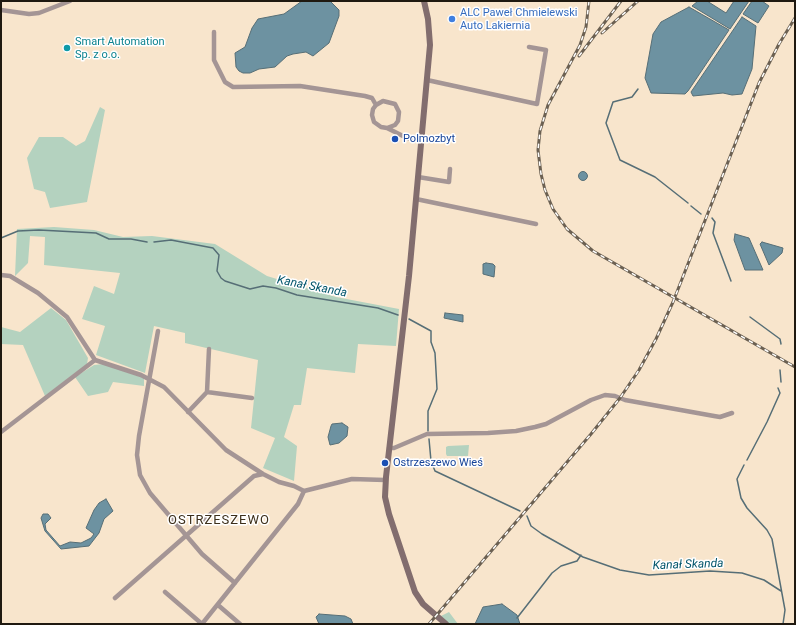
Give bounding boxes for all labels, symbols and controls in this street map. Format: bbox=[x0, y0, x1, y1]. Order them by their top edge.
place label: ALC Paweł Chmielewski Auto Lakiernia bbox=[460, 6, 577, 32]
marker: ALC Paweł Chmielewski Auto Lakiernia bbox=[447, 14, 457, 24]
place label: Smart Automation Sp. z o.o. bbox=[75, 35, 165, 61]
marker: Smart Automation Sp. z o.o. bbox=[62, 43, 72, 53]
place label: Polmozbyt bbox=[403, 132, 455, 146]
marker: Polmozbyt bbox=[390, 134, 400, 144]
water label: Kanał Skanda bbox=[276, 273, 348, 301]
place label: Ostrzeszewo Wieś bbox=[393, 456, 483, 470]
marker: Ostrzeszewo Wieś bbox=[380, 458, 390, 468]
district label: OSTRZESZEWO bbox=[168, 513, 270, 529]
water label: Kanał Skanda bbox=[652, 557, 724, 573]

